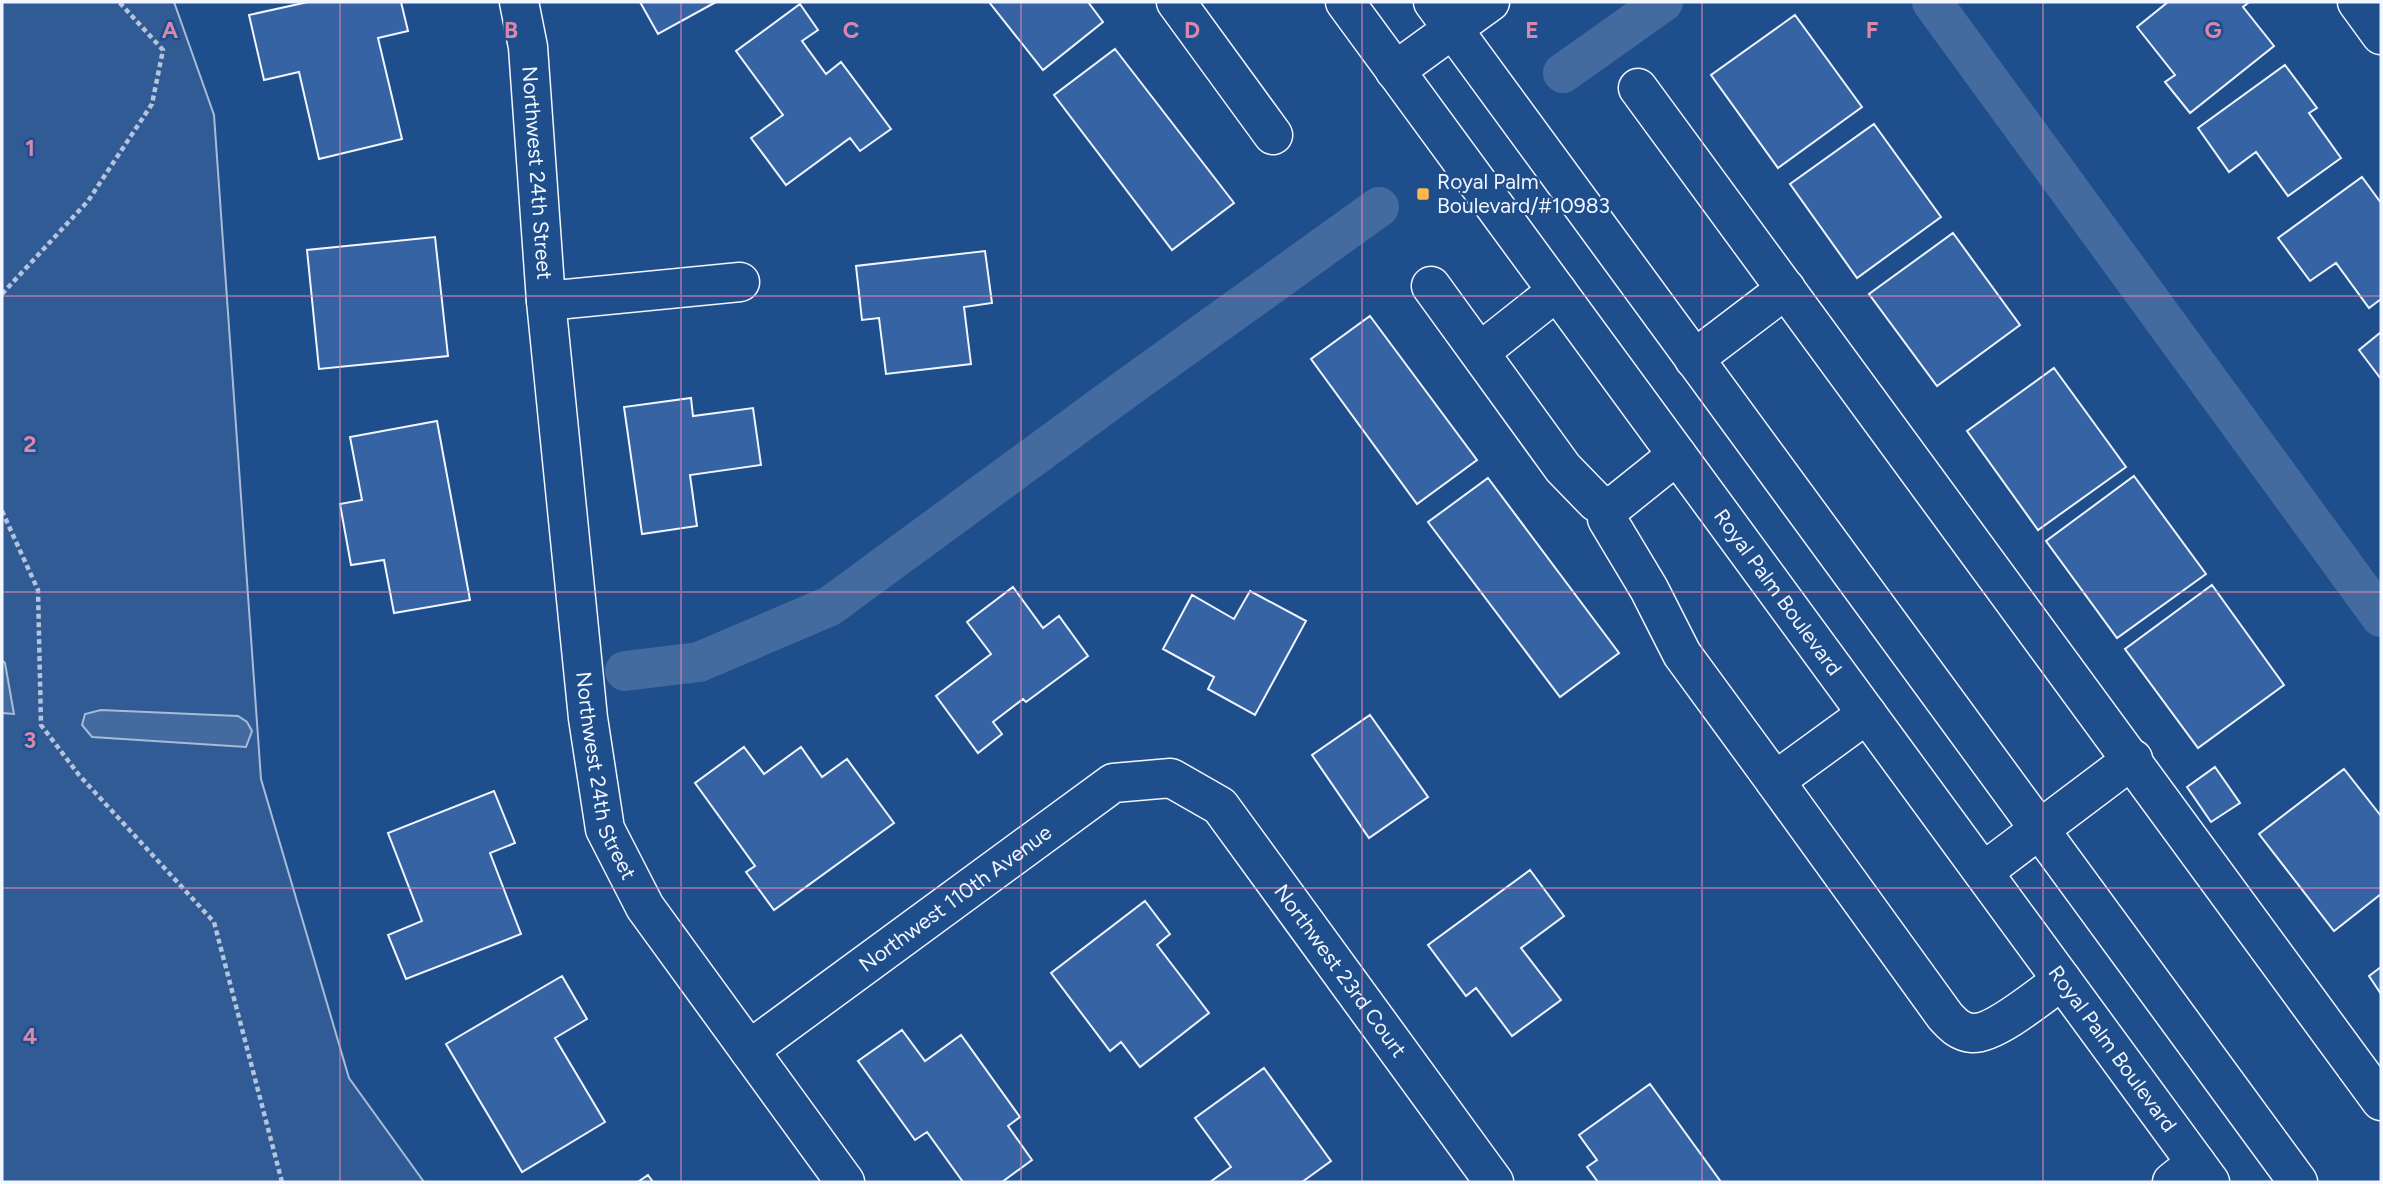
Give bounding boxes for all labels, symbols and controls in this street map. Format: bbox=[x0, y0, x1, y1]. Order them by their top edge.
text: A bbox=[162, 16, 179, 44]
text: B bbox=[504, 16, 518, 44]
text: C bbox=[843, 16, 860, 44]
text: D bbox=[1184, 16, 1200, 44]
text: E bbox=[1525, 16, 1539, 44]
text: F bbox=[1866, 16, 1879, 44]
text: G bbox=[2204, 16, 2222, 44]
street label: Northwest 24th Street bbox=[517, 65, 557, 281]
text: 1 bbox=[25, 134, 35, 162]
place label: Royal Palm Boulevard/#10983 bbox=[1437, 169, 1610, 218]
marker: Royal Palm Boulevard/#10983 bbox=[1415, 186, 1431, 202]
text: 2 bbox=[23, 430, 37, 458]
street label: Royal Palm Boulevard bbox=[1709, 504, 1847, 680]
street label: Northwest 24th Street bbox=[571, 670, 642, 884]
text: 3 bbox=[24, 726, 36, 754]
street label: Northwest 110th Avenue bbox=[854, 819, 1056, 977]
street label: Northwest 23rd Court bbox=[1269, 879, 1412, 1062]
street label: Royal Palm Boulevard bbox=[2044, 960, 2182, 1137]
text: 4 bbox=[23, 1022, 37, 1050]

